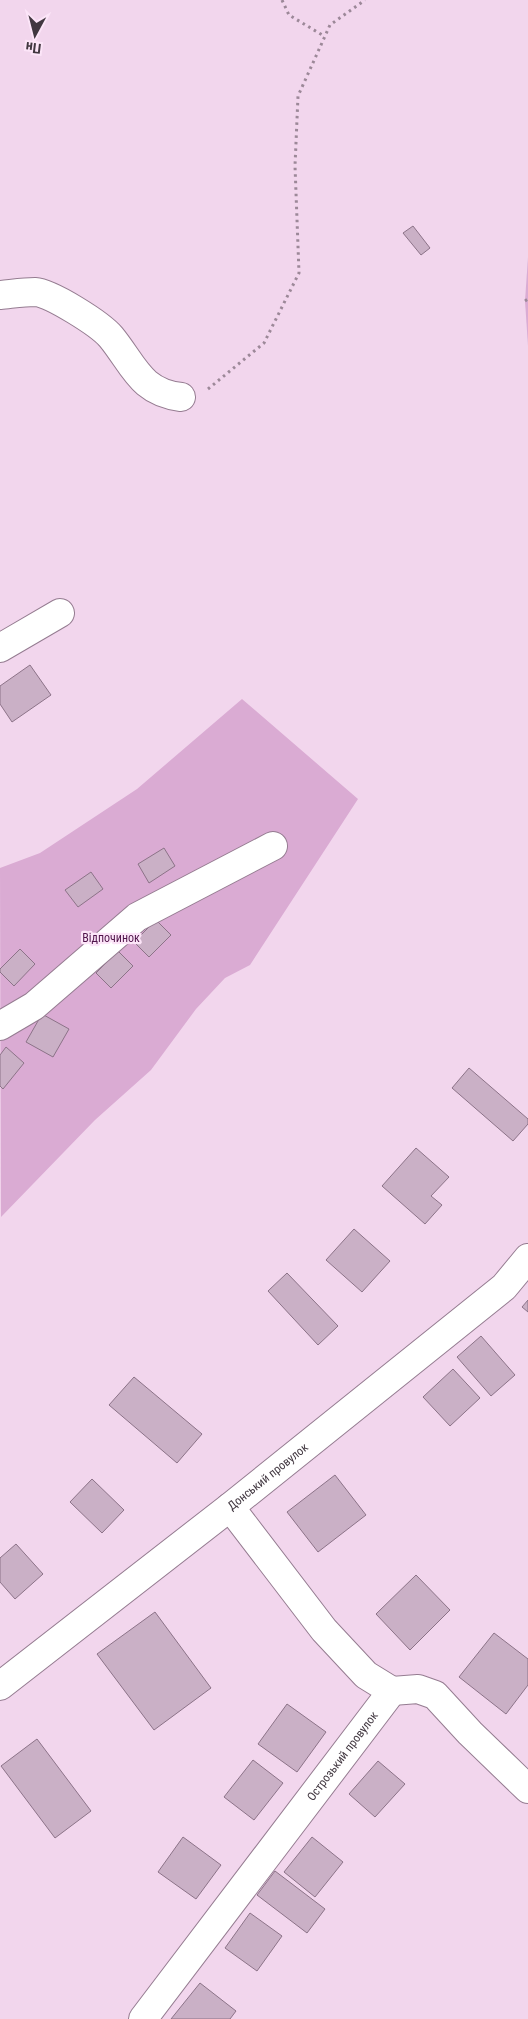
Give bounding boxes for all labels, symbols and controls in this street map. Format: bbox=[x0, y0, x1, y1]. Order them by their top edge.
north arrow bbox=[10, 10, 60, 60]
text: Пн bbox=[25, 39, 42, 57]
park label: Відпочинок bbox=[82, 931, 140, 945]
street label: Донський провулок bbox=[225, 1440, 311, 1513]
street label: Острозький провулок bbox=[304, 1709, 381, 1804]

